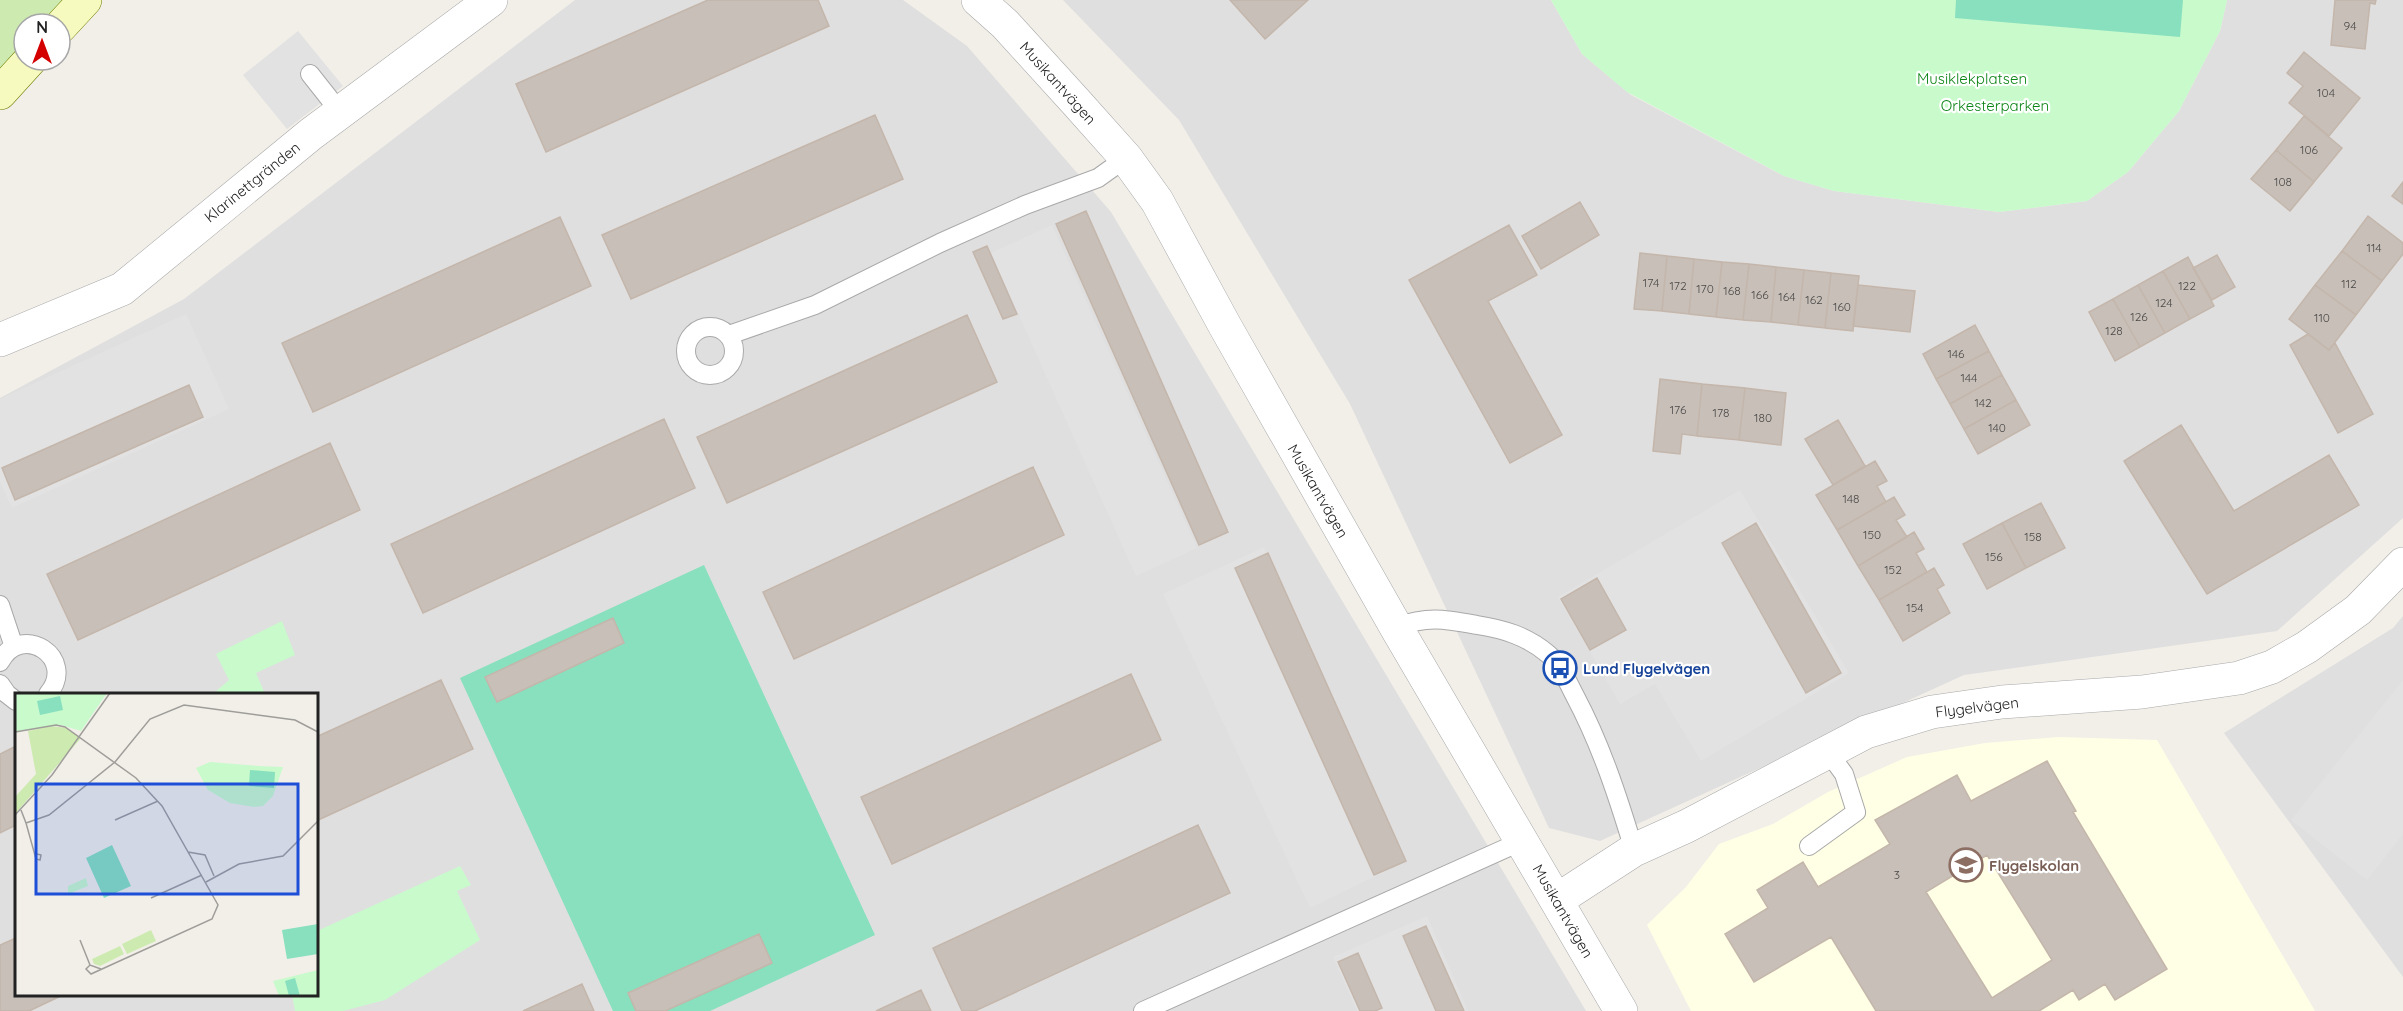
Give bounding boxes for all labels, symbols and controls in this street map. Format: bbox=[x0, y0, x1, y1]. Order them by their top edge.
north arrow bbox=[12, 12, 72, 72]
text: N bbox=[36, 17, 48, 37]
house number: 94 bbox=[2343, 18, 2357, 33]
street label: Musikantvägen bbox=[1016, 38, 1100, 128]
park label: Musiklekplatsen bbox=[1917, 69, 2027, 88]
house number: 104 bbox=[2317, 85, 2335, 100]
park label: Orkesterparken bbox=[1941, 96, 2049, 115]
street label: Klarinettgränden bbox=[200, 138, 304, 226]
house number: 106 bbox=[2300, 142, 2319, 157]
house number: 108 bbox=[2274, 174, 2292, 189]
house number: 114 bbox=[2366, 240, 2382, 255]
house number: 174 bbox=[1643, 275, 1659, 290]
house number: 112 bbox=[2341, 276, 2357, 291]
house number: 172 bbox=[1669, 278, 1687, 293]
house number: 122 bbox=[2178, 278, 2196, 293]
house number: 170 bbox=[1696, 281, 1714, 296]
house number: 168 bbox=[1723, 283, 1741, 298]
house number: 166 bbox=[1751, 287, 1769, 302]
house number: 164 bbox=[1778, 289, 1796, 304]
house number: 162 bbox=[1805, 292, 1823, 307]
house number: 124 bbox=[2155, 295, 2173, 310]
house number: 160 bbox=[1833, 299, 1851, 314]
house number: 126 bbox=[2130, 309, 2148, 324]
house number: 110 bbox=[2314, 310, 2330, 325]
house number: 128 bbox=[2105, 323, 2123, 338]
house number: 146 bbox=[1947, 346, 1965, 361]
house number: 144 bbox=[1961, 370, 1977, 385]
house number: 142 bbox=[1974, 395, 1992, 410]
house number: 176 bbox=[1670, 402, 1687, 417]
house number: 178 bbox=[1712, 405, 1730, 420]
house number: 180 bbox=[1754, 410, 1772, 425]
house number: 140 bbox=[1988, 420, 2006, 435]
street label: Musikantvägen bbox=[1283, 441, 1353, 541]
house number: 148 bbox=[1842, 491, 1860, 506]
house number: 150 bbox=[1863, 527, 1881, 542]
house number: 158 bbox=[2024, 529, 2042, 544]
house number: 156 bbox=[1985, 549, 2003, 564]
house number: 152 bbox=[1884, 562, 1902, 577]
house number: 154 bbox=[1906, 600, 1924, 615]
bus stop icon: Lund Flygelvägen bbox=[1542, 650, 1578, 686]
place label: Lund Flygelvägen bbox=[1583, 659, 1710, 678]
street label: Flygelvägen bbox=[1934, 692, 2020, 722]
inset map bbox=[15, 693, 318, 996]
school or university icon: Flygelskolan bbox=[1948, 847, 1984, 883]
place label: Flygelskolan bbox=[1989, 856, 2079, 875]
street label: Musikantvägen bbox=[1528, 861, 1598, 961]
house number: 3 bbox=[1894, 867, 1900, 882]

